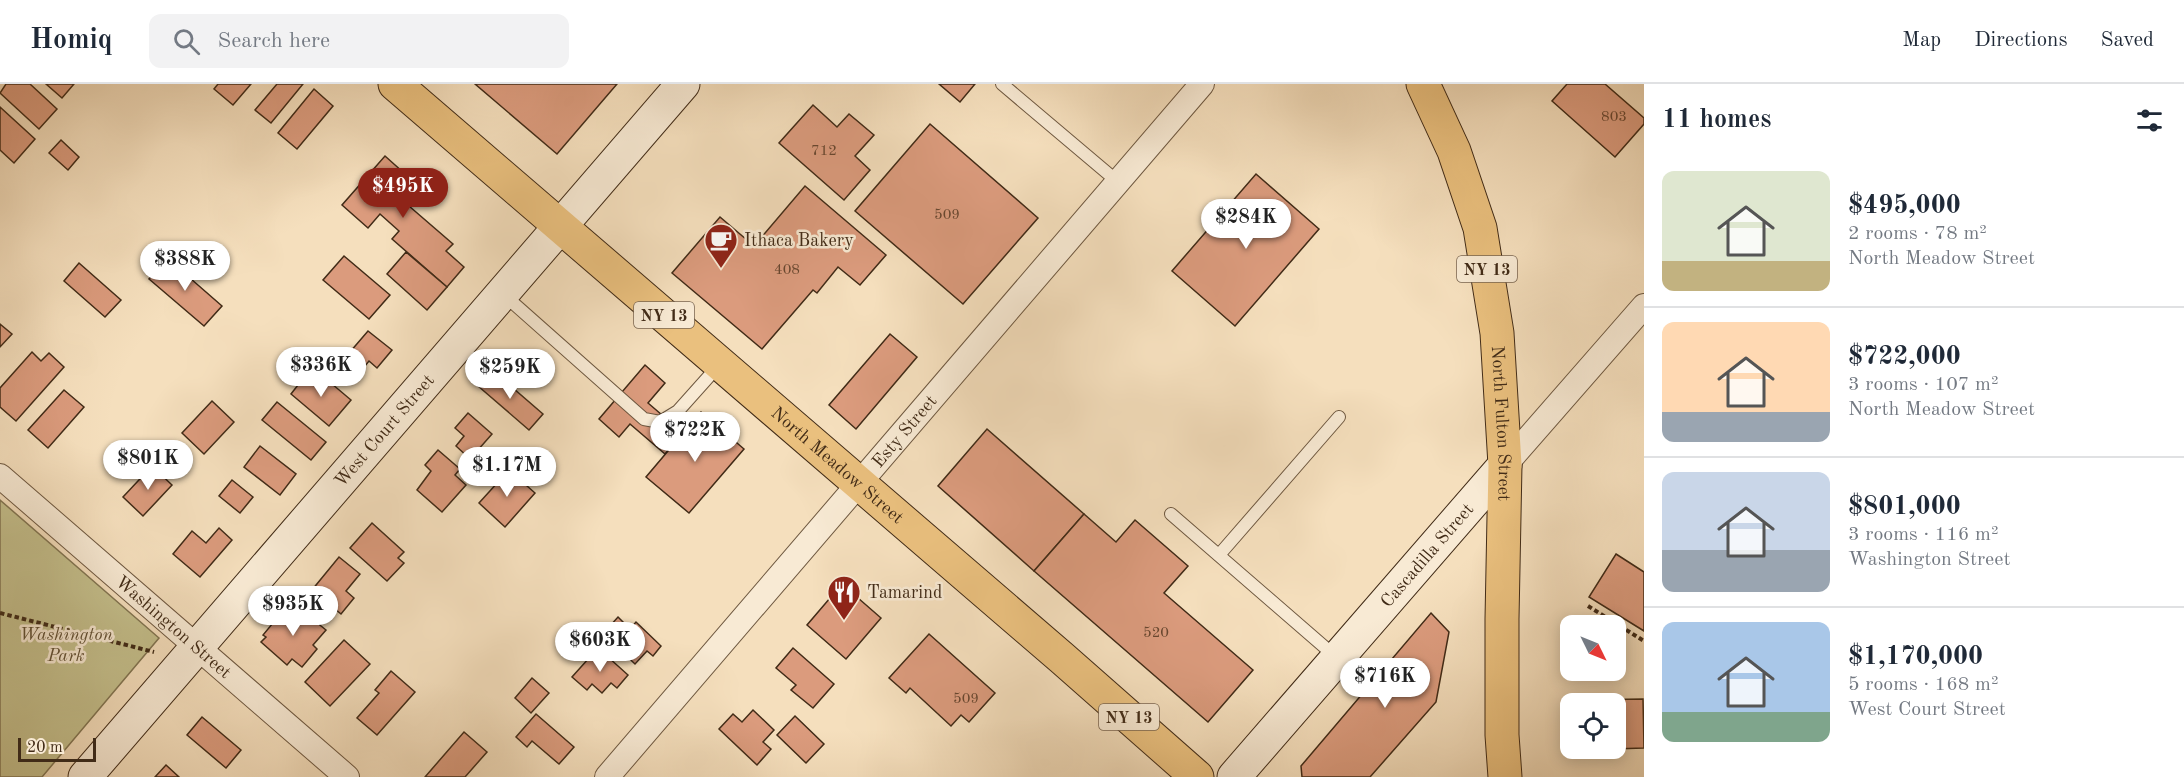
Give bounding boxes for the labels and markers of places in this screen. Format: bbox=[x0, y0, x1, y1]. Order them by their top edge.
pin: $495K bbox=[361, 168, 445, 219]
pin: $284K bbox=[1204, 199, 1288, 250]
cafe icon: Ithaca Bakery bbox=[703, 222, 739, 269]
place label: Ithaca Bakery bbox=[744, 232, 854, 250]
pin: $388K bbox=[143, 241, 227, 292]
pin: $336K bbox=[279, 347, 363, 398]
pin: $259K bbox=[468, 349, 552, 400]
pin: $722K bbox=[653, 412, 737, 463]
pin: $801K bbox=[106, 440, 190, 491]
pin: $1.17M bbox=[458, 447, 556, 498]
restaurant icon: Tamarind bbox=[826, 574, 862, 621]
place label: Tamarind bbox=[867, 584, 942, 602]
pin: $935K bbox=[251, 586, 335, 637]
pin: $603K bbox=[558, 622, 642, 673]
pin: $716K bbox=[1343, 658, 1427, 709]

